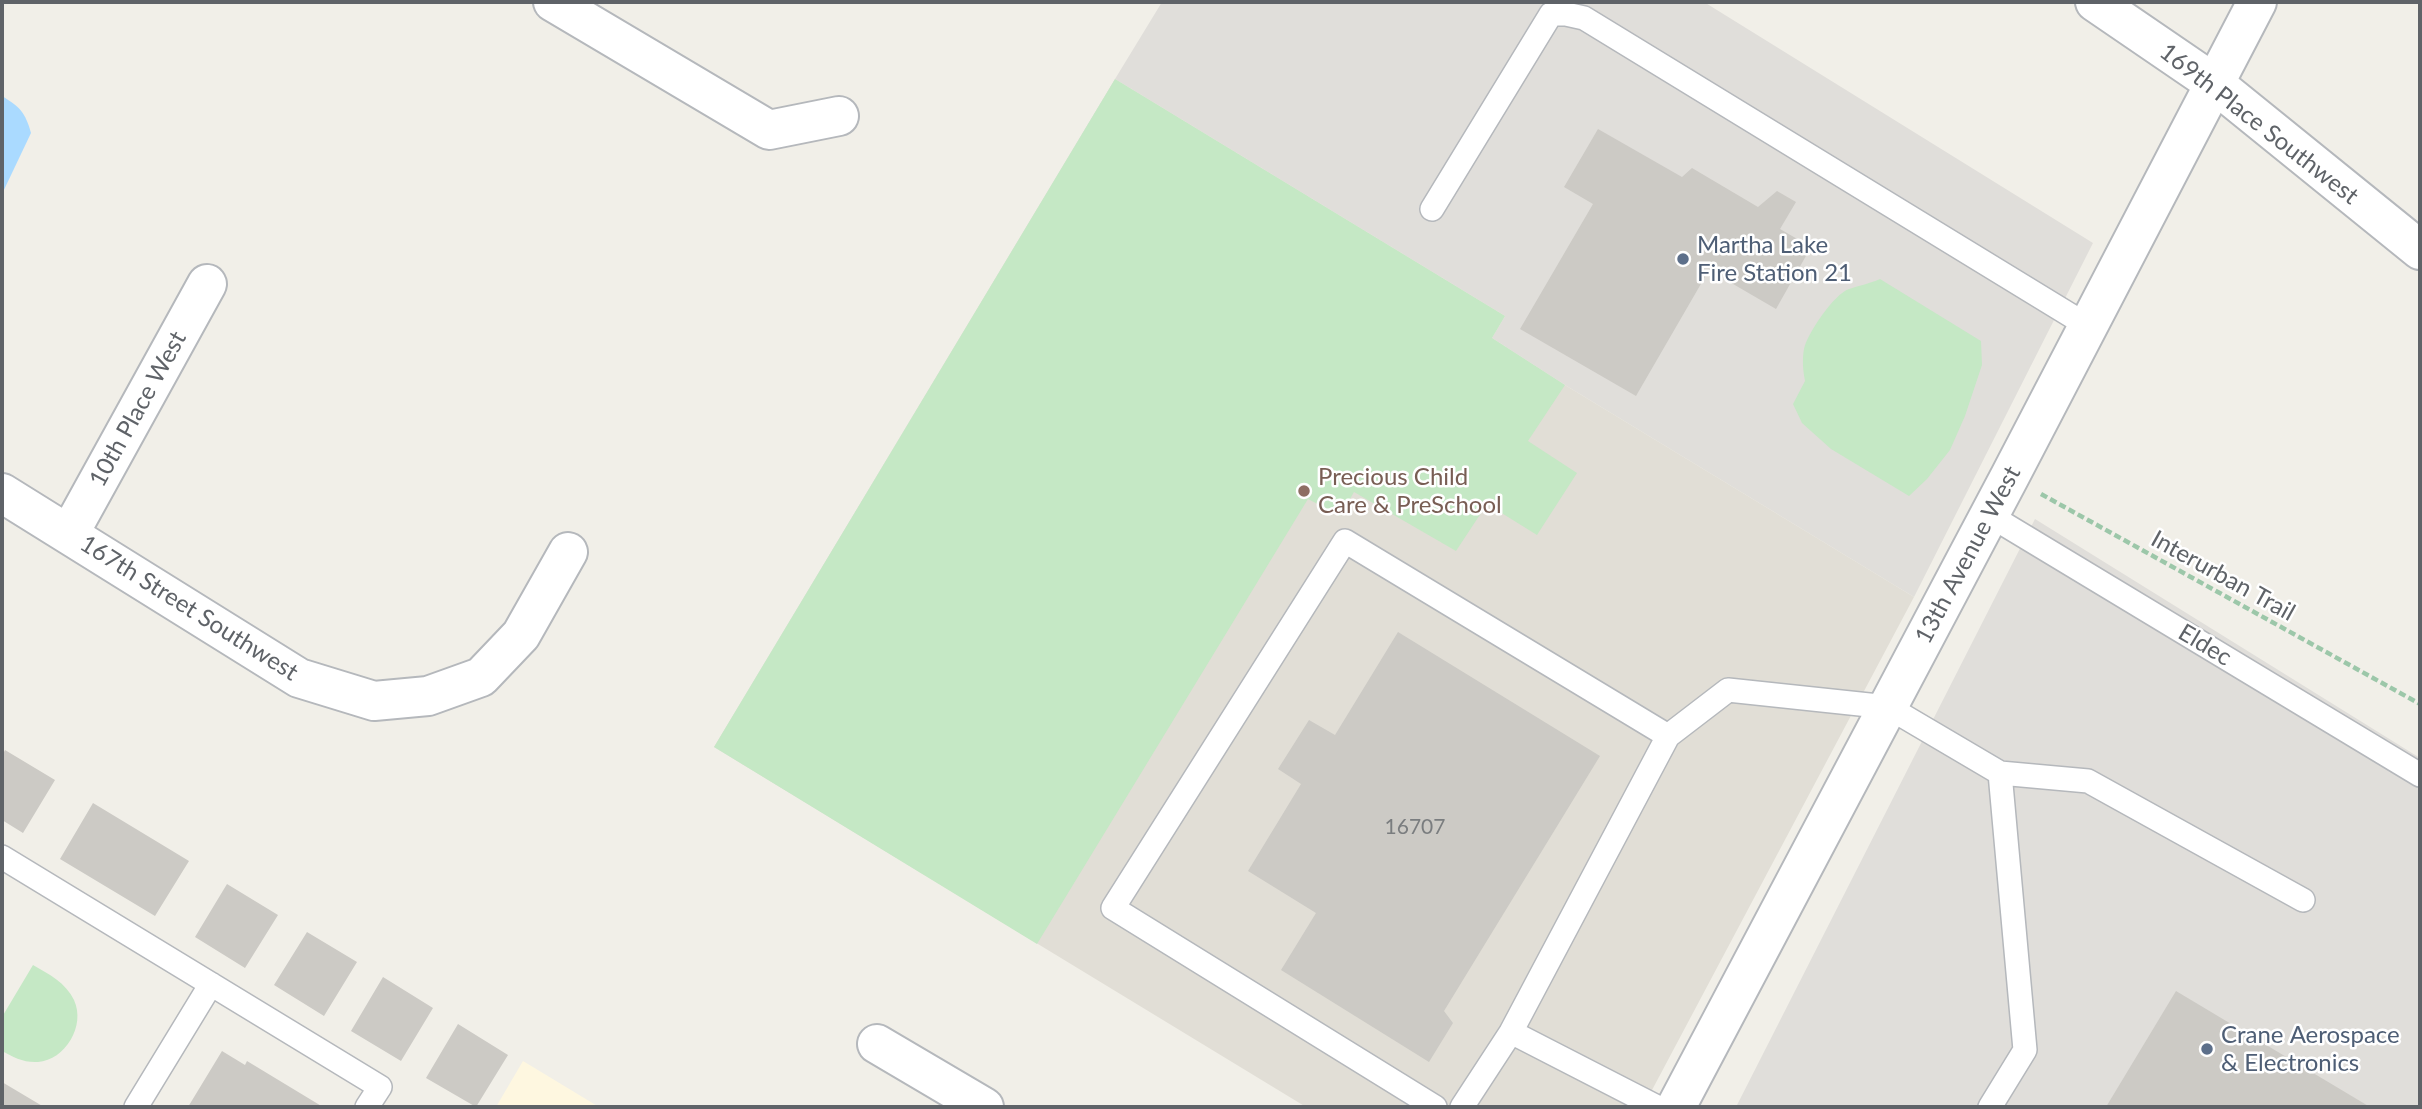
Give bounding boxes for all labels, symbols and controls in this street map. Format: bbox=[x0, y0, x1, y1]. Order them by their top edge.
street label: 169th Place Southwest bbox=[2154, 38, 2364, 210]
place label: Martha Lake Fire Station 21 bbox=[1697, 231, 1852, 287]
marker: Martha Lake Fire Station 21 bbox=[1675, 251, 1691, 267]
street label: 10th Place West bbox=[83, 326, 193, 492]
street label: 13th Avenue West bbox=[1909, 461, 2027, 649]
place label: Precious Child Care & PreSchool bbox=[1318, 463, 1502, 519]
marker: Precious Child Care & PreSchool bbox=[1296, 483, 1312, 499]
street label: Interurban Trail bbox=[2146, 525, 2300, 627]
street label: 167th Street Southwest bbox=[75, 529, 303, 687]
street label: Eldec bbox=[2173, 618, 2237, 672]
house number: 16707 bbox=[1385, 814, 1445, 840]
place label: Crane Aerospace & Electronics bbox=[2221, 1021, 2400, 1077]
marker: Crane Aerospace & Electronics bbox=[2199, 1041, 2215, 1057]

